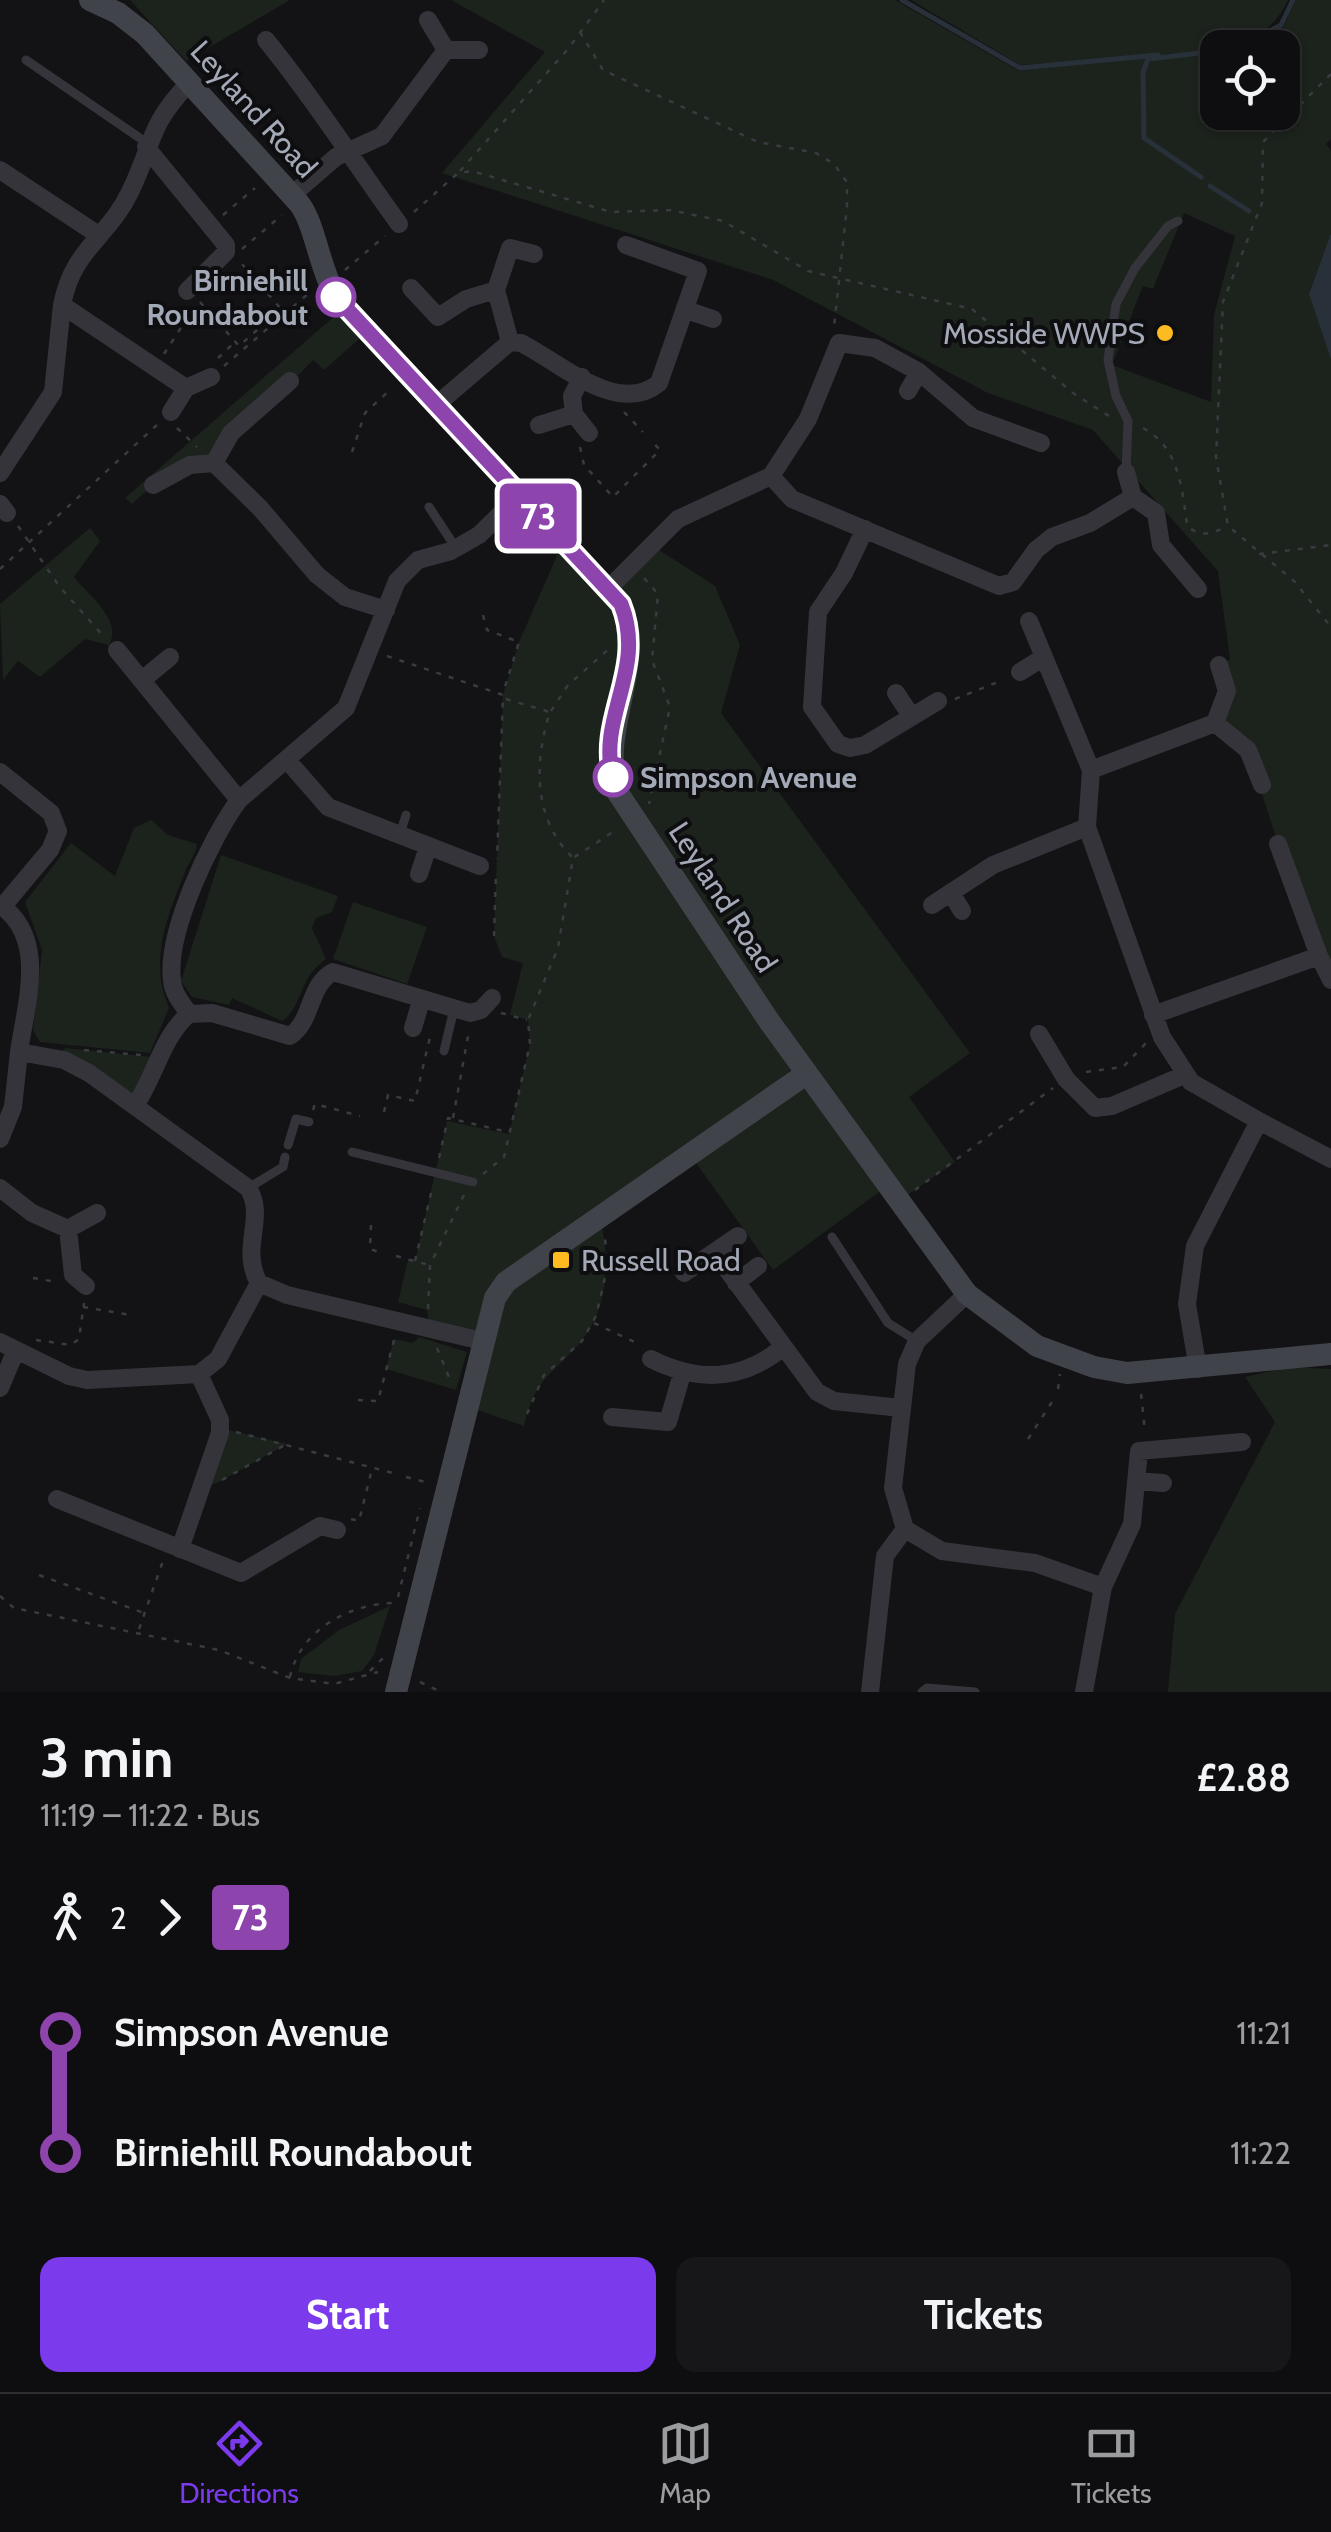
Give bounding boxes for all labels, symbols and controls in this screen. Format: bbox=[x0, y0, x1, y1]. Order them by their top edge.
map controls bbox=[1200, 30, 1300, 130]
button: locate bbox=[1200, 30, 1300, 130]
street label: Leyland Road bbox=[183, 33, 325, 185]
place label: Birniehill Roundabout bbox=[146, 262, 308, 333]
marker: Birniehill Roundabout bbox=[317, 278, 355, 316]
place label: Mosside WWPS bbox=[943, 315, 1145, 352]
marker: Mosside WWPS bbox=[1154, 322, 1176, 344]
line badge: 73 bbox=[493, 484, 583, 548]
text: 73 bbox=[520, 495, 556, 538]
marker: Simpson Avenue bbox=[594, 758, 632, 796]
place label: Simpson Avenue bbox=[640, 759, 857, 796]
street label: Leyland Road bbox=[661, 815, 785, 979]
place label: Russell Road bbox=[581, 1242, 741, 1279]
marker: Russell Road bbox=[550, 1249, 572, 1271]
text: 3 min bbox=[40, 1724, 173, 1791]
text: £2.88 bbox=[1197, 1754, 1291, 1801]
text: 11:19 – 11:22 · Bus bbox=[40, 1795, 260, 1834]
icon: walk bbox=[40, 1890, 95, 1945]
icon: forward bbox=[142, 1890, 197, 1945]
text: 73 bbox=[232, 1896, 269, 1939]
text: 2 bbox=[110, 1898, 127, 1937]
text: Simpson Avenue bbox=[114, 2009, 389, 2056]
text: 11:21 bbox=[1236, 2013, 1291, 2052]
text: Birniehill Roundabout bbox=[114, 2129, 472, 2176]
text: 11:22 bbox=[1230, 2133, 1291, 2172]
button: Start bbox=[40, 2257, 656, 2372]
button: Tickets bbox=[676, 2257, 1291, 2372]
tab: Directions bbox=[179, 2416, 299, 2510]
tab: Map bbox=[658, 2416, 713, 2510]
tab: Tickets bbox=[1071, 2416, 1152, 2510]

